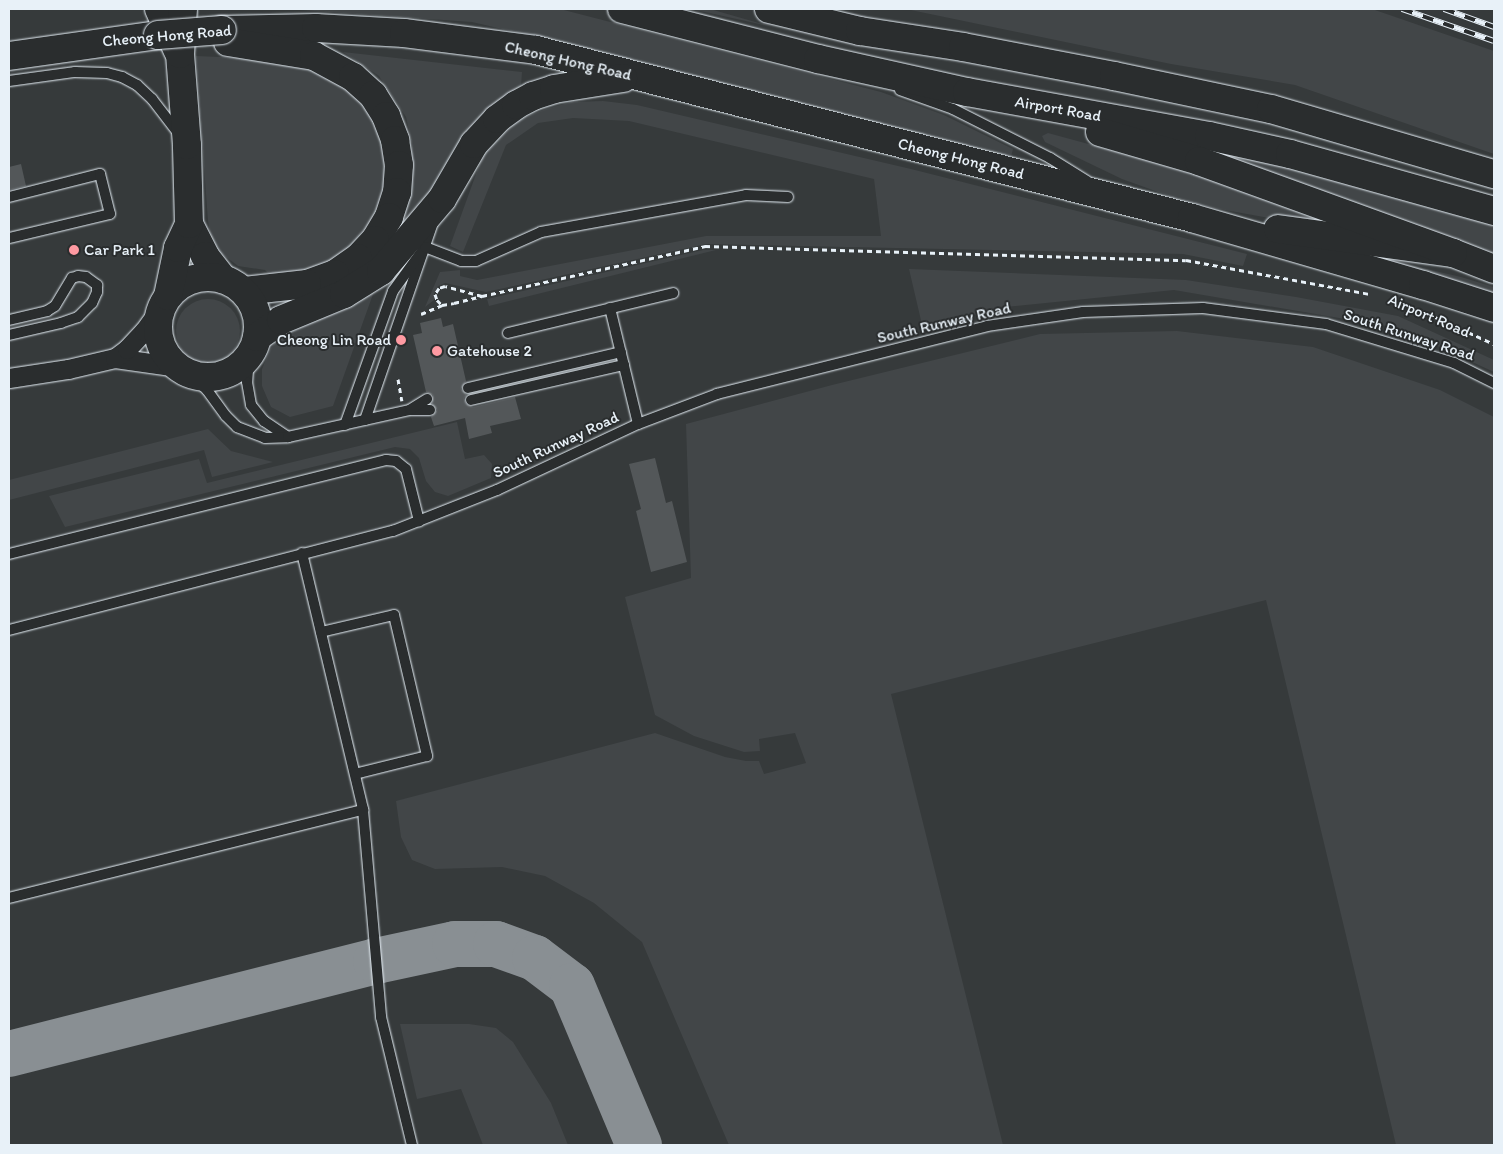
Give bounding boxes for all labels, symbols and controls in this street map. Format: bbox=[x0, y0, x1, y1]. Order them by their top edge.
street label: Cheong Hong Road bbox=[102, 21, 232, 51]
street label: Cheong Hong Road bbox=[503, 37, 633, 85]
street label: Airport Road bbox=[1013, 92, 1103, 126]
street label: Cheong Hong Road bbox=[896, 134, 1026, 184]
place label: Car Park 1 bbox=[84, 240, 155, 260]
marker: Car Park 1 bbox=[68, 244, 80, 256]
street label: Airport Road bbox=[1385, 290, 1473, 342]
street label: South Runway Road bbox=[876, 298, 1012, 348]
street label: South Runway Road bbox=[1342, 305, 1476, 365]
place label: Cheong Lin Road bbox=[277, 330, 391, 350]
marker: Cheong Lin Road bbox=[395, 334, 407, 346]
place label: Gatehouse 2 bbox=[447, 341, 532, 361]
marker: Gatehouse 2 bbox=[431, 345, 443, 357]
street label: South Runway Road bbox=[490, 408, 622, 482]

